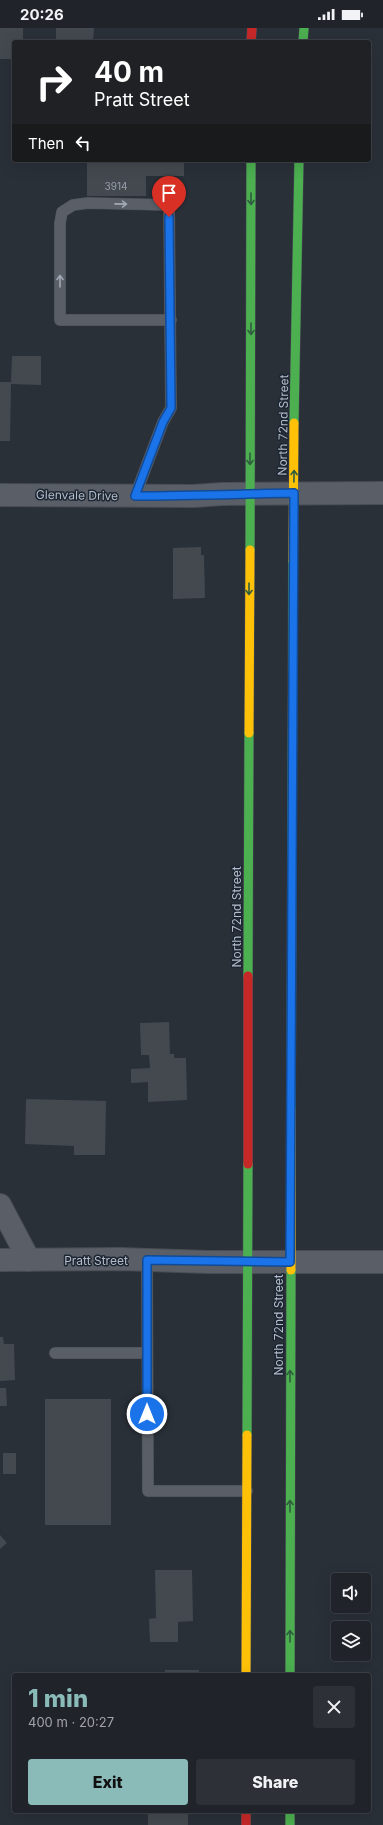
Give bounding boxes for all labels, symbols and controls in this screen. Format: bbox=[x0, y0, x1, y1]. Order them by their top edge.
text: 20:26 bbox=[20, 5, 64, 24]
text: 40 m bbox=[94, 55, 164, 89]
icon: right bbox=[28, 56, 80, 108]
text: Pratt Street bbox=[94, 89, 190, 110]
icon: left bbox=[72, 132, 94, 154]
text: Then bbox=[28, 134, 64, 153]
pin bbox=[152, 176, 186, 217]
house number: 3914 bbox=[105, 180, 127, 192]
icon: arrive bbox=[158, 182, 180, 204]
one-way arrow bbox=[247, 192, 255, 205]
one-way arrow bbox=[114, 200, 127, 208]
one-way arrow bbox=[56, 275, 64, 288]
one-way arrow bbox=[247, 322, 255, 335]
street label: North 72nd Street bbox=[275, 374, 291, 476]
one-way arrow bbox=[246, 452, 254, 465]
one-way arrow bbox=[290, 470, 298, 483]
street label: Glenvale Drive bbox=[36, 487, 118, 503]
one-way arrow bbox=[246, 582, 253, 595]
street label: North 72nd Street bbox=[229, 866, 244, 968]
street label: Pratt Street bbox=[64, 1253, 128, 1268]
street label: North 72nd Street bbox=[271, 1274, 286, 1376]
one-way arrow bbox=[286, 1370, 294, 1383]
position arrow bbox=[126, 1393, 168, 1435]
one-way arrow bbox=[286, 1500, 294, 1513]
map controls bbox=[331, 1573, 371, 1661]
button: sound bbox=[331, 1573, 371, 1613]
button: layers bbox=[331, 1621, 371, 1661]
one-way arrow bbox=[286, 1630, 294, 1643]
text: 1 min bbox=[28, 1684, 88, 1713]
button: close bbox=[313, 1686, 355, 1728]
text: 400 m · 20:27 bbox=[28, 1714, 114, 1730]
button: Exit bbox=[28, 1759, 188, 1805]
button: Share bbox=[196, 1759, 355, 1805]

